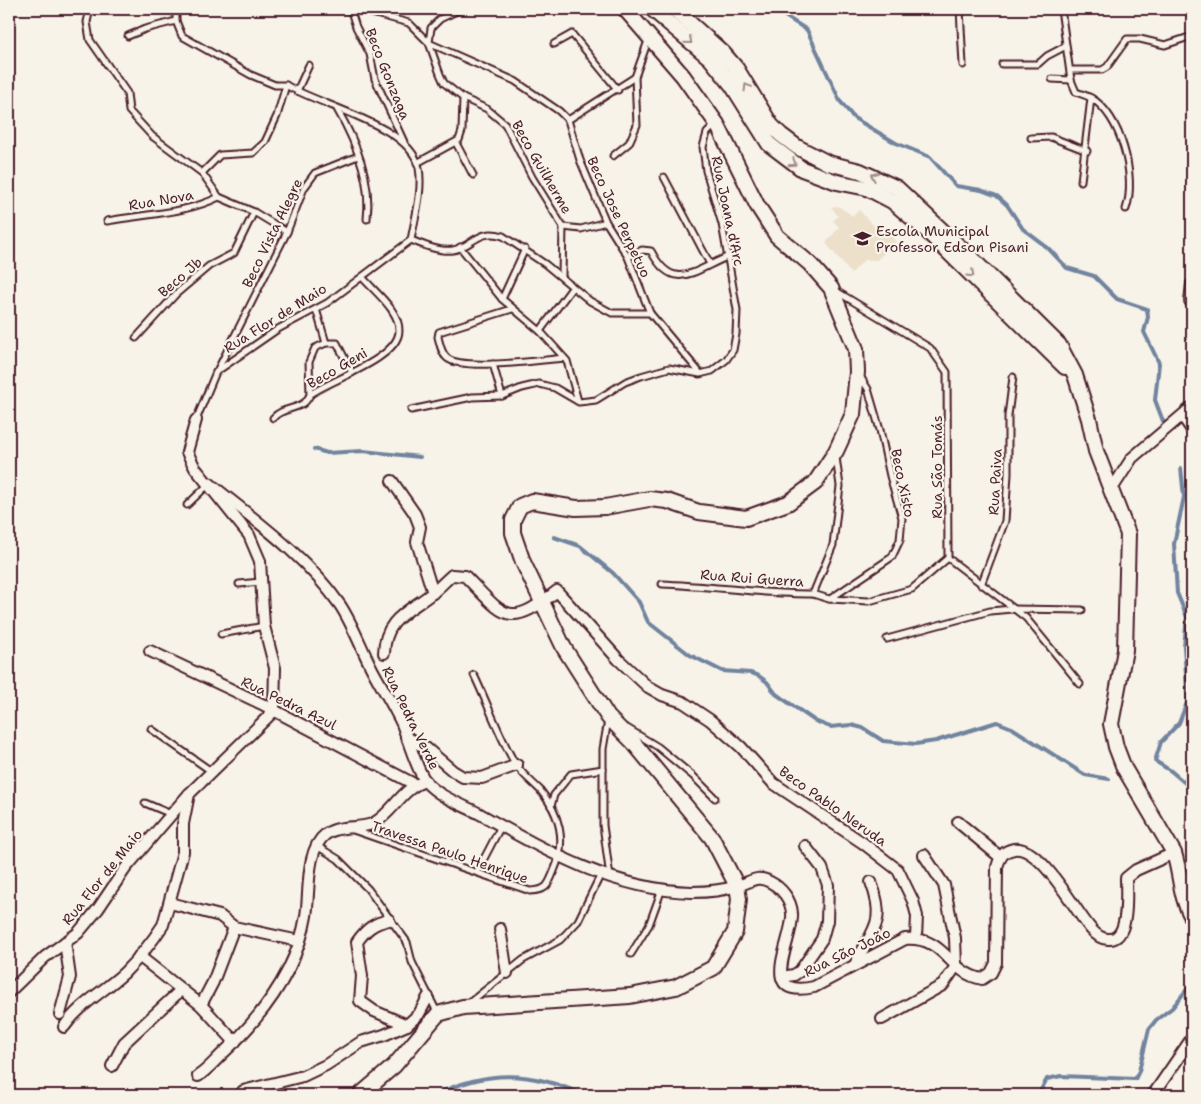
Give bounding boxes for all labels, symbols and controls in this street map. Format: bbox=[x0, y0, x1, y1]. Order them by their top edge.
street label: Beco Gonzaga bbox=[361, 26, 415, 123]
one-way arrow bbox=[683, 35, 692, 43]
one-way arrow bbox=[744, 83, 754, 92]
street label: Beco Guilherme bbox=[508, 117, 576, 217]
street label: Beco Jose Perpetuo bbox=[583, 154, 655, 280]
street label: Rua Joana d'Arc bbox=[708, 154, 748, 268]
one-way arrow bbox=[787, 157, 797, 166]
one-way arrow bbox=[870, 172, 879, 183]
street label: Beco Vista Alegre bbox=[238, 175, 306, 290]
street label: Rua Nova bbox=[127, 185, 195, 215]
place label: Escola Municipal Professor Edson Pisani bbox=[876, 222, 1029, 256]
school or university icon: Escola Municipal Professor Edson Pisani bbox=[852, 229, 872, 249]
street label: Beco Jb bbox=[154, 253, 206, 301]
one-way arrow bbox=[965, 268, 974, 277]
street label: Rua Flor de Maio bbox=[220, 279, 330, 357]
street label: Beco Geni bbox=[304, 344, 370, 392]
street label: Rua São Tomás bbox=[928, 415, 946, 519]
street label: Beco Xisto bbox=[887, 447, 919, 519]
street label: Rua Paiva bbox=[984, 448, 1006, 516]
street label: Rua Rui Guerra bbox=[700, 565, 805, 591]
street label: Rua Pedra Verde bbox=[378, 663, 444, 773]
street label: Rua Pedra Azul bbox=[238, 672, 340, 734]
street label: Beco Pablo Neruda bbox=[776, 762, 891, 850]
street label: Travessa Paulo Henrique bbox=[369, 817, 531, 887]
street label: Rua Flor de Maio bbox=[58, 826, 146, 928]
street label: Rua São João bbox=[801, 923, 893, 981]

